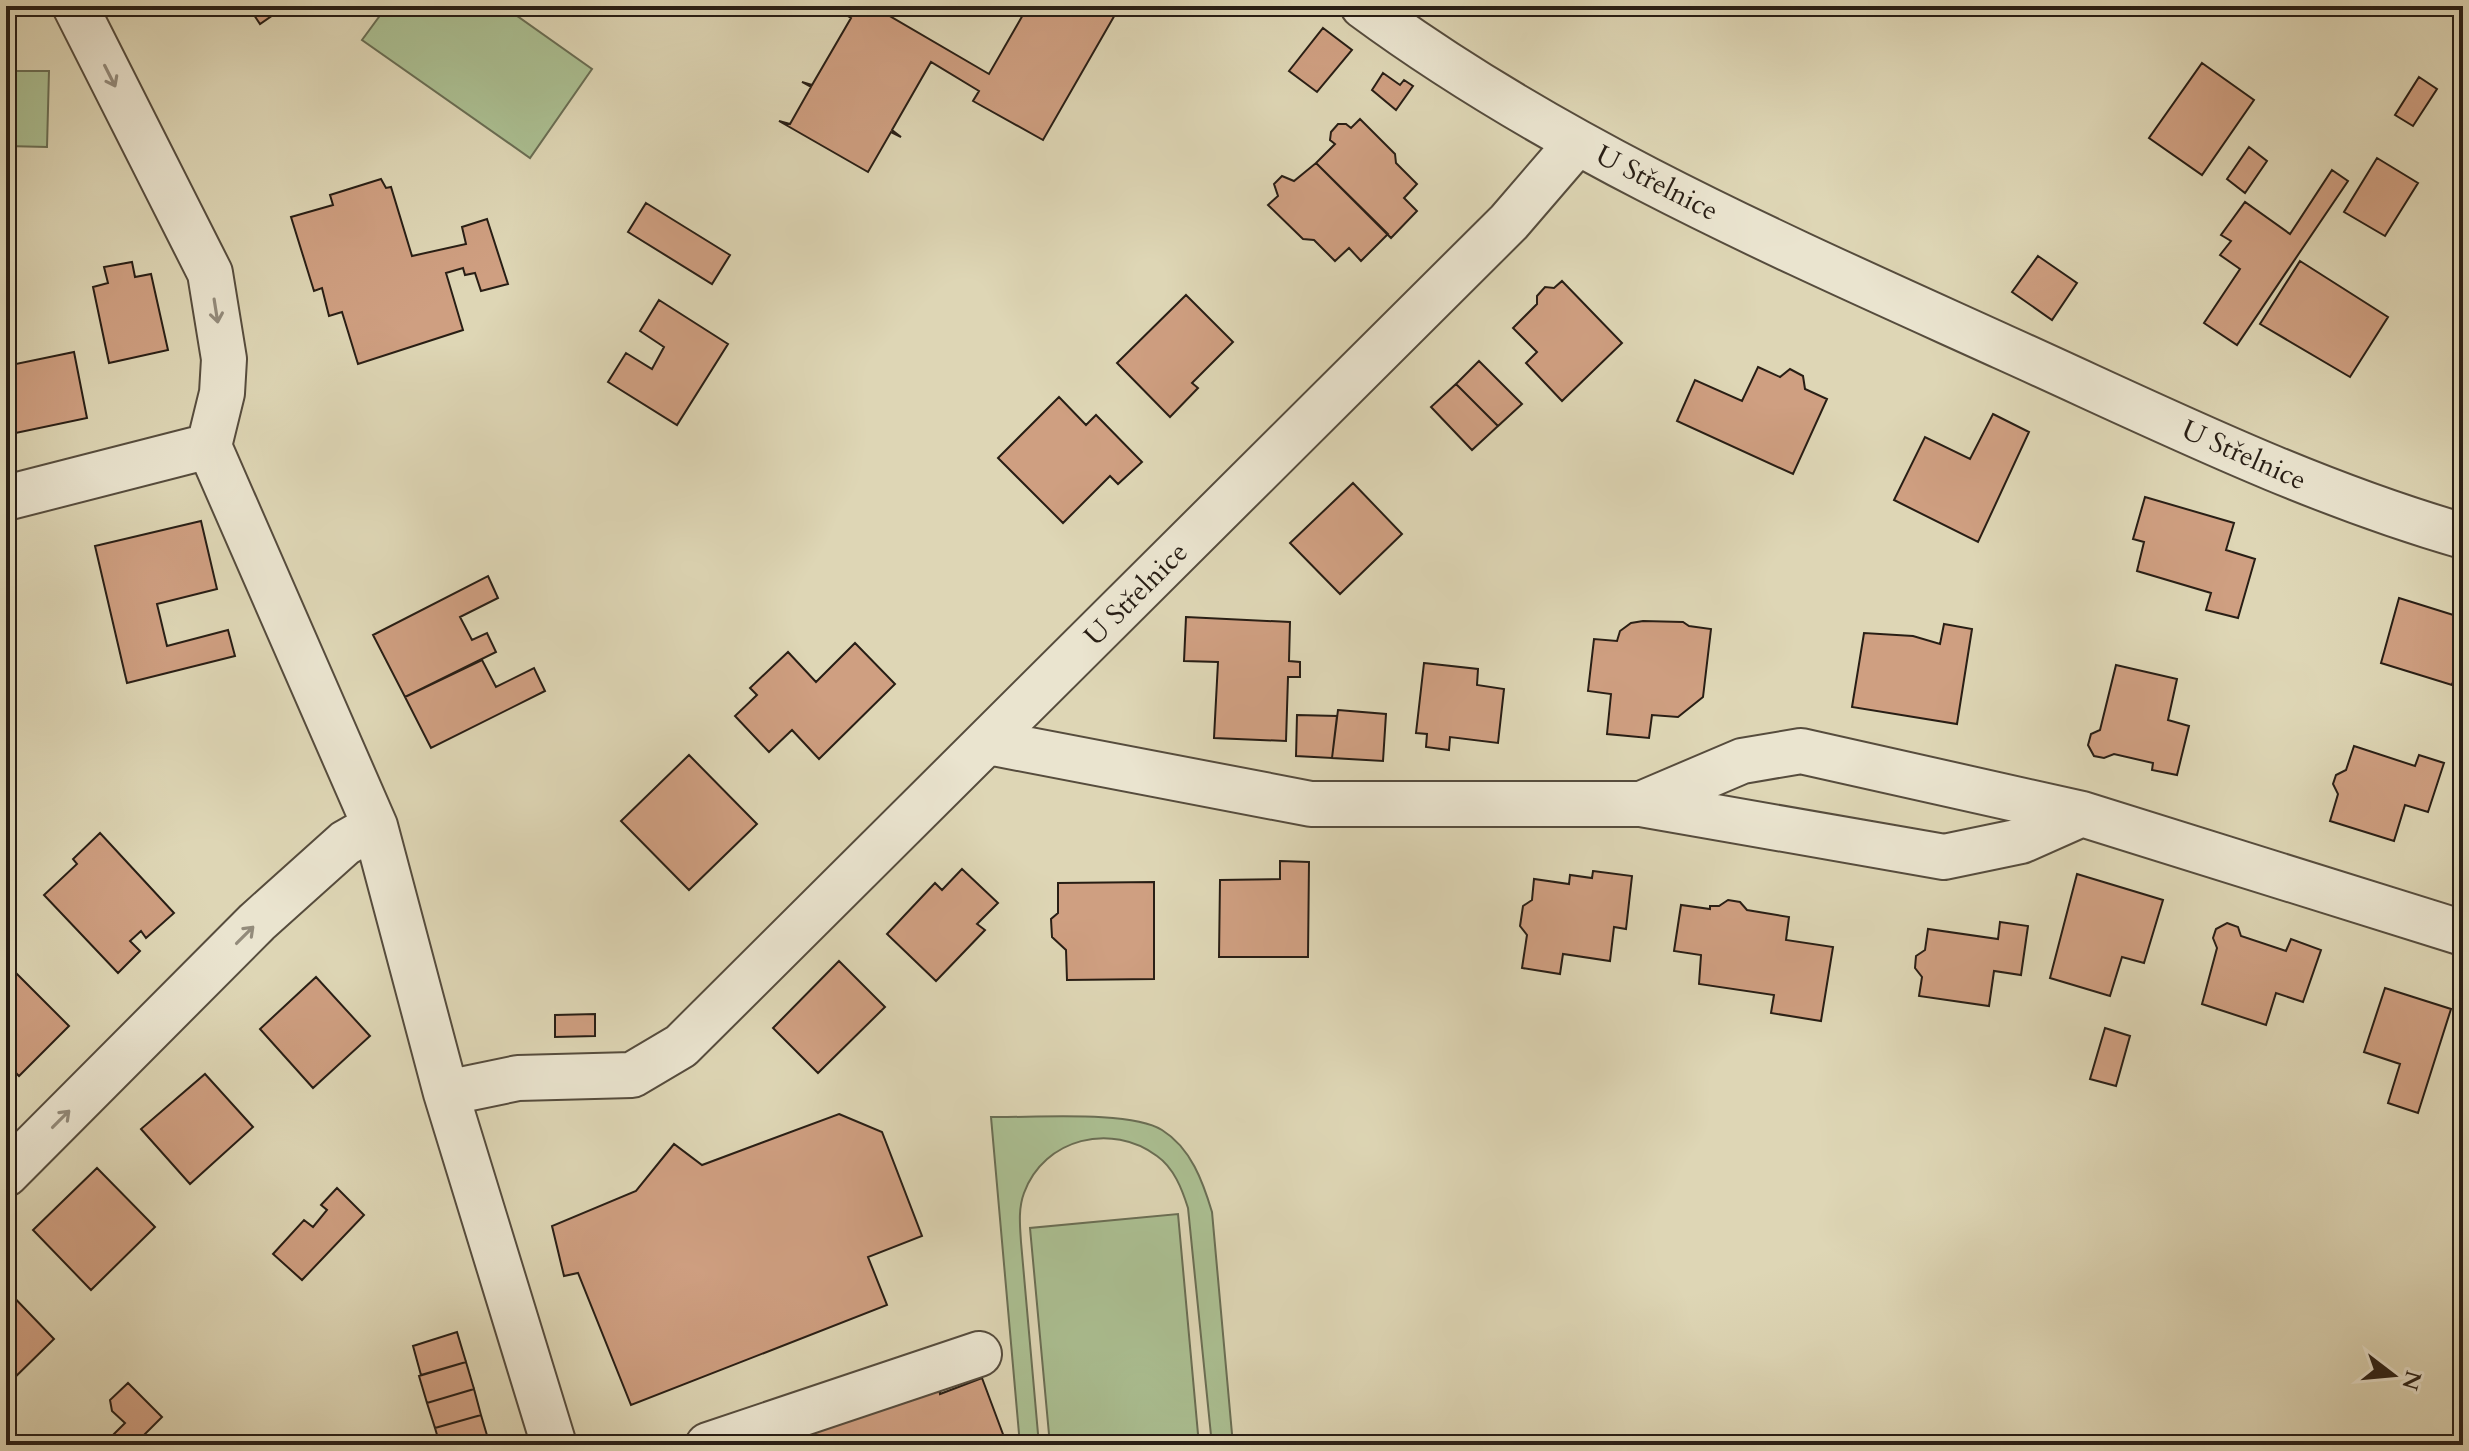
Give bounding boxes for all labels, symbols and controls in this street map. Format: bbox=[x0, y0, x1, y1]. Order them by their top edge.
one-way arrow bbox=[103, 63, 118, 87]
street label: U Střelnice bbox=[1589, 136, 1725, 230]
one-way arrow bbox=[209, 298, 224, 323]
street label: U Střelnice bbox=[2176, 411, 2312, 499]
street label: U Střelnice bbox=[1076, 534, 1196, 654]
one-way arrow bbox=[234, 925, 254, 945]
one-way arrow bbox=[51, 1110, 70, 1129]
north arrow bbox=[2353, 1335, 2433, 1415]
text: N bbox=[2394, 1367, 2428, 1394]

